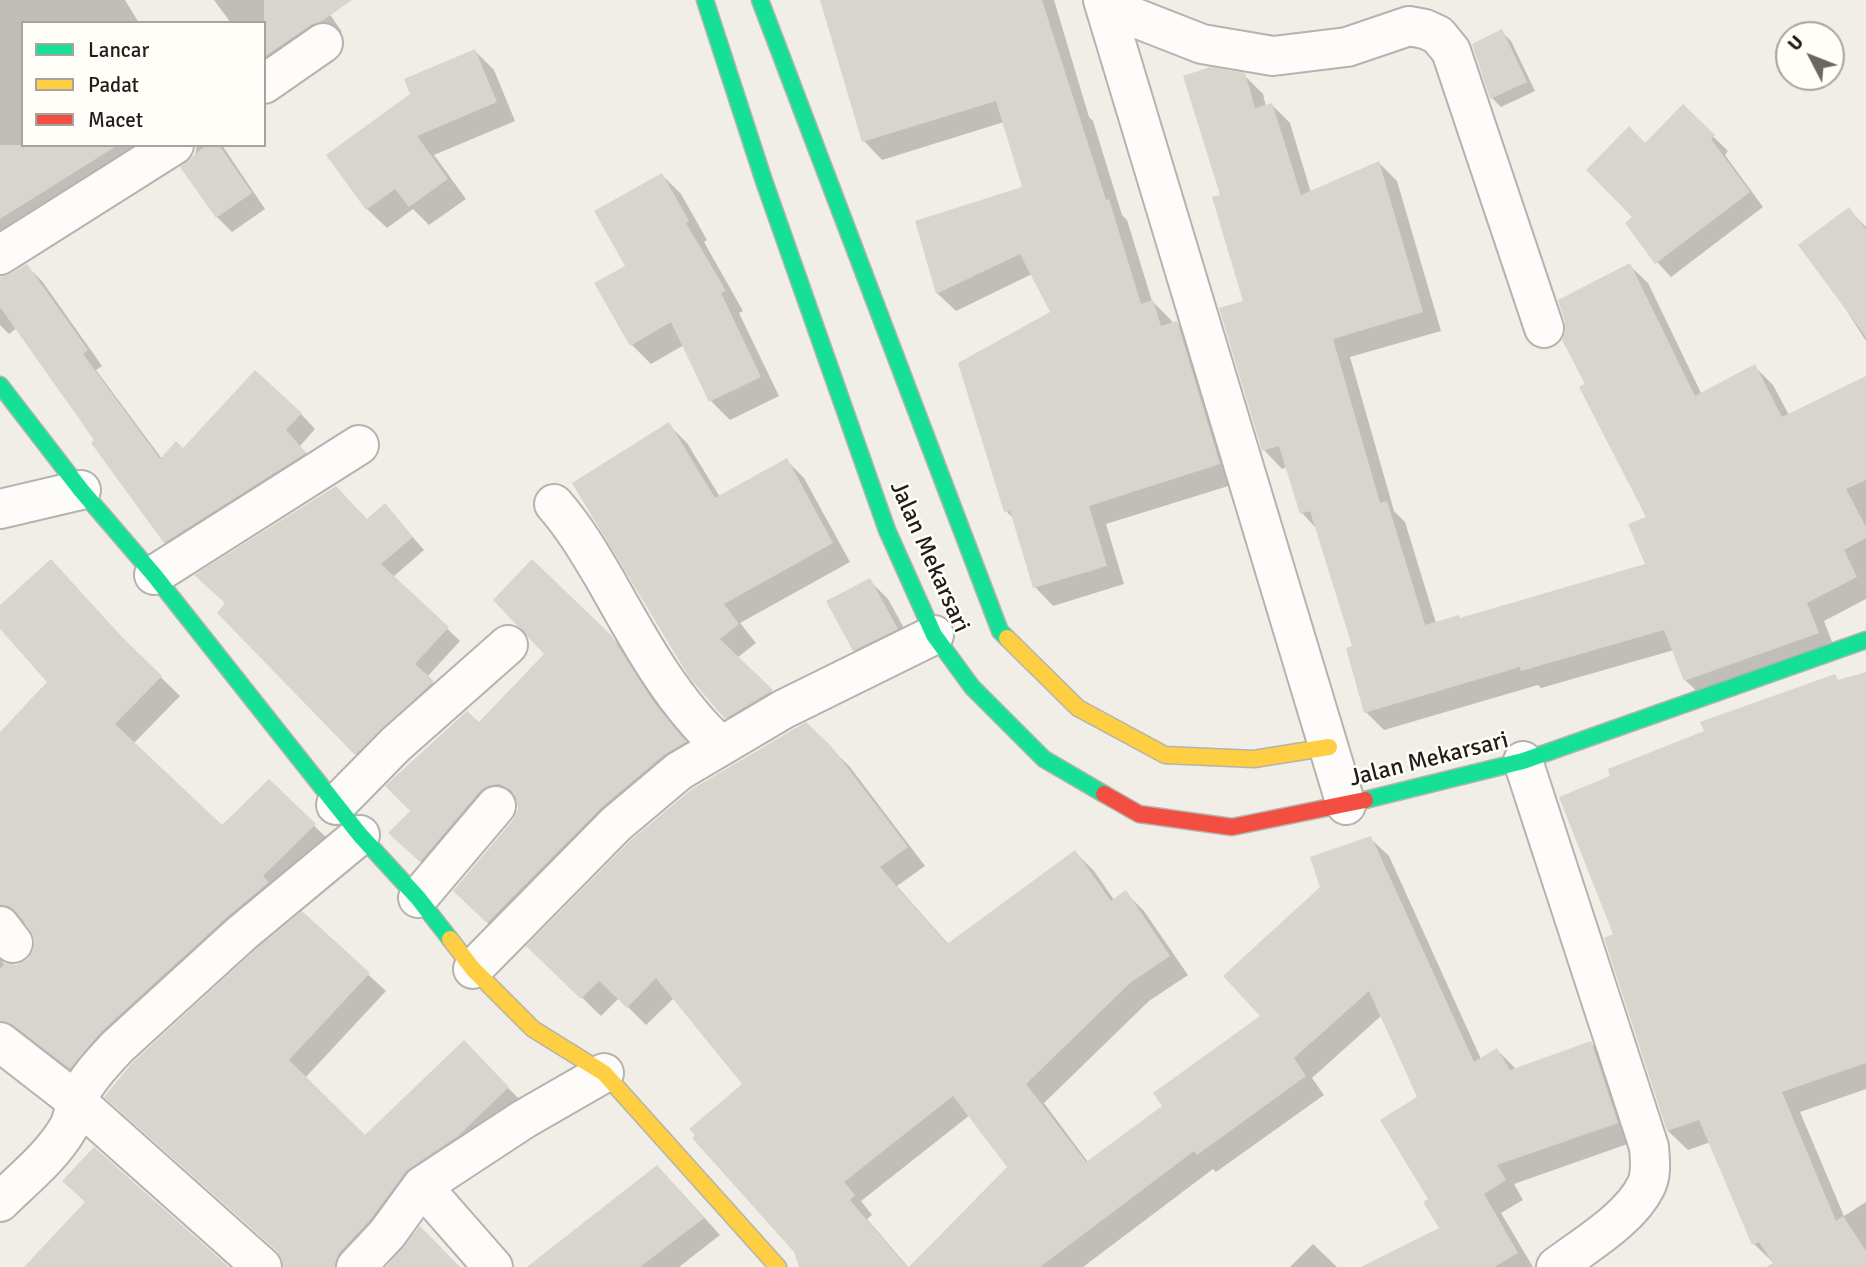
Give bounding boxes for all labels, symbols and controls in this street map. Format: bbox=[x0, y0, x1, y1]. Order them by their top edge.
legend bbox=[21, 21, 266, 147]
north arrow bbox=[1775, 21, 1845, 91]
text: U bbox=[1783, 31, 1809, 56]
text: Lancar bbox=[88, 37, 149, 63]
text: Padat bbox=[88, 72, 139, 98]
text: Macet bbox=[88, 107, 143, 133]
street label: Jalan Mekarsari bbox=[883, 477, 975, 637]
street label: Jalan Mekarsari bbox=[1347, 726, 1511, 794]

